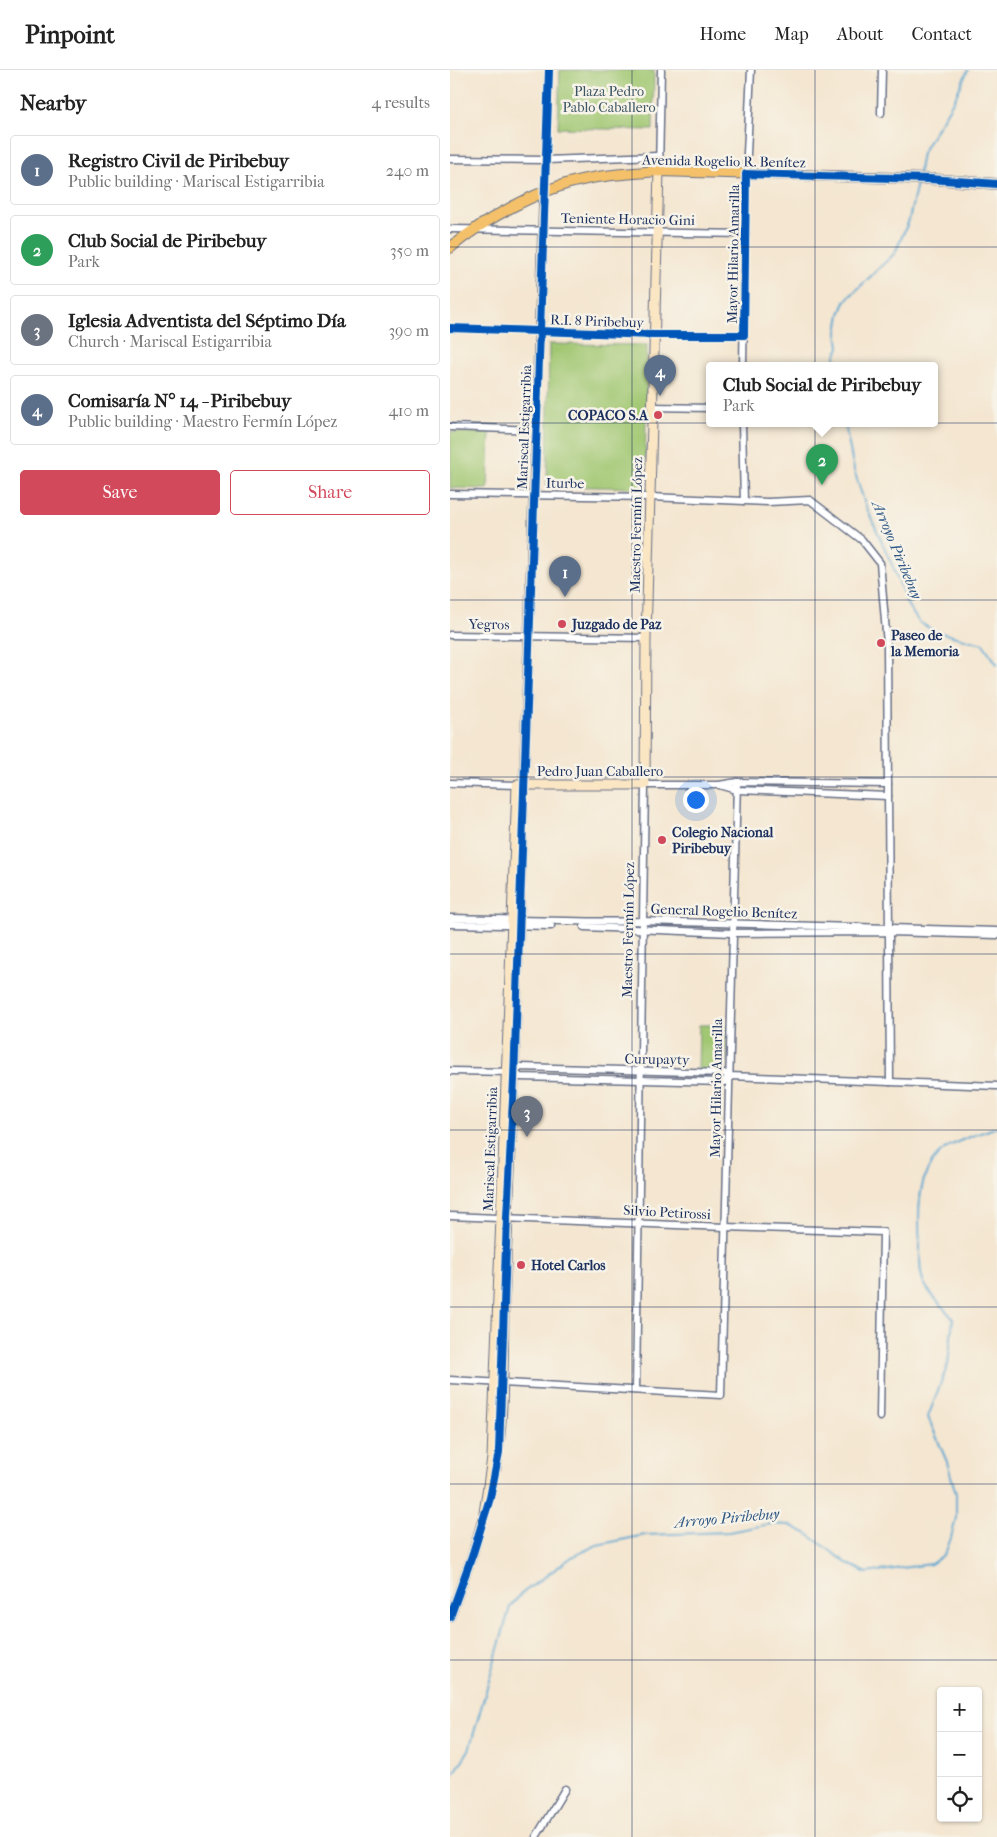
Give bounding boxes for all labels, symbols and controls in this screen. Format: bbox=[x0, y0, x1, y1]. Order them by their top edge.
text: Pinpoint bbox=[25, 21, 115, 49]
text: Home bbox=[699, 24, 746, 45]
text: Map bbox=[774, 24, 809, 45]
text: About bbox=[837, 24, 883, 45]
text: Contact bbox=[911, 24, 972, 45]
park label: Plaza Pedro Pablo Caballero bbox=[562, 83, 656, 116]
text: Nearby bbox=[20, 91, 86, 115]
text: 4 results bbox=[372, 93, 430, 112]
text: Registro Civil de Piribebuy bbox=[68, 150, 289, 172]
street label: Avenida Rogelio R. Benítez bbox=[641, 152, 806, 171]
text: 1 bbox=[34, 161, 40, 180]
text: 240 m bbox=[386, 161, 429, 180]
text: Public building · Mariscal Estigarribia bbox=[68, 172, 325, 191]
street label: Mayor Hilario Amarilla bbox=[724, 184, 743, 324]
street label: Teniente Horacio Gini bbox=[561, 210, 695, 229]
text: Club Social de Piribebuy bbox=[68, 230, 266, 252]
text: 2 bbox=[33, 241, 41, 260]
text: 350 m bbox=[390, 241, 429, 260]
text: Park bbox=[68, 252, 100, 271]
text: Iglesia Adventista del Séptimo Día bbox=[68, 310, 346, 332]
street label: R.I. 8 Piribebuy bbox=[550, 311, 645, 332]
text: 3 bbox=[34, 321, 40, 340]
text: 390 m bbox=[388, 321, 429, 340]
text: Church · Mariscal Estigarribia bbox=[68, 332, 272, 351]
pin: 4 bbox=[644, 355, 676, 396]
popup bbox=[706, 362, 938, 427]
street label: Mariscal Estigarribia bbox=[514, 364, 535, 490]
text: Club Social de Piribebuy bbox=[723, 374, 921, 396]
text: Comisaría N° 14 - Piribebuy bbox=[68, 390, 291, 412]
text: Park bbox=[723, 396, 755, 415]
text: 4 bbox=[32, 401, 42, 420]
text: 410 m bbox=[388, 401, 429, 420]
place label: COPACO S.A bbox=[568, 407, 649, 424]
marker: COPACO S.A bbox=[652, 409, 664, 421]
text: Public building · Maestro Fermín López bbox=[68, 412, 337, 431]
pin: 2 bbox=[806, 444, 838, 485]
street label: Maestro Fermín López bbox=[627, 457, 646, 593]
button: Save bbox=[20, 470, 220, 515]
button: Share bbox=[230, 470, 430, 515]
street label: Iturbe bbox=[546, 475, 584, 492]
water label: Arroyo Piribebuy bbox=[867, 496, 926, 603]
pin: 1 bbox=[549, 556, 581, 597]
street label: Yegros bbox=[467, 616, 510, 633]
place label: Juzgado de Paz bbox=[570, 616, 662, 633]
marker: Juzgado de Paz bbox=[556, 618, 568, 630]
place label: Paseo de la Memoria bbox=[890, 627, 960, 660]
marker: Paseo de la Memoria bbox=[875, 637, 887, 649]
street label: Pedro Juan Caballero bbox=[537, 763, 663, 780]
your location bbox=[683, 787, 709, 813]
place label: Colegio Nacional Piribebuy bbox=[672, 824, 773, 857]
marker: Colegio Nacional Piribebuy bbox=[656, 834, 668, 846]
street label: Maestro Fermín López bbox=[619, 862, 638, 998]
street label: General Rogelio Benítez bbox=[650, 900, 798, 923]
street label: Mayor Hilario Amarilla bbox=[707, 1018, 726, 1158]
street label: Curupayty bbox=[624, 1050, 690, 1069]
street label: Mariscal Estigarribia bbox=[480, 1086, 501, 1212]
pin: 3 bbox=[511, 1096, 543, 1137]
street label: Silvio Petirossi bbox=[623, 1202, 711, 1223]
place label: Hotel Carlos bbox=[531, 1257, 606, 1274]
marker: Hotel Carlos bbox=[515, 1259, 527, 1271]
water label: Arroyo Piribebuy bbox=[672, 1504, 781, 1532]
map controls bbox=[937, 1687, 982, 1822]
button: + bbox=[937, 1687, 982, 1732]
button: − bbox=[937, 1732, 982, 1777]
button: locate bbox=[937, 1777, 982, 1822]

